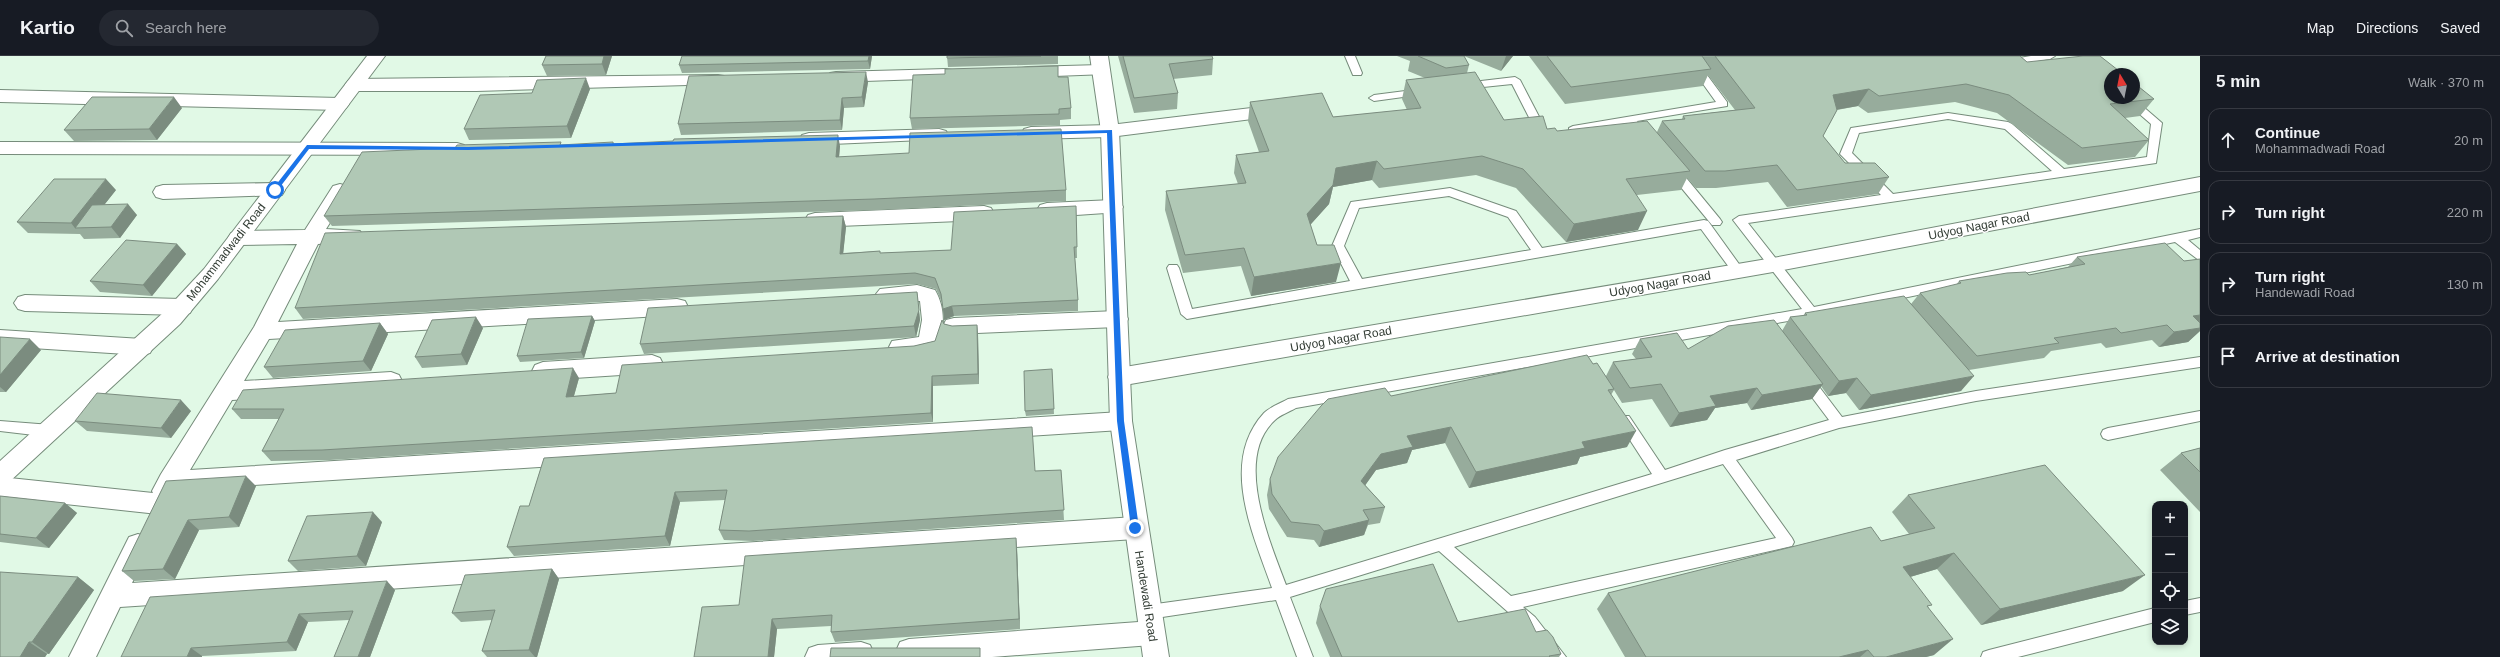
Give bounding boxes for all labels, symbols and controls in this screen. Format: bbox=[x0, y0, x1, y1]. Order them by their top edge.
search box bbox=[99, 10, 379, 46]
text: Kartio bbox=[20, 17, 75, 38]
icon: search bbox=[113, 17, 135, 39]
text: Search here bbox=[145, 19, 227, 36]
text: Map bbox=[2307, 20, 2334, 36]
text: Directions bbox=[2356, 20, 2418, 36]
text: Saved bbox=[2440, 20, 2480, 36]
north arrow bbox=[2104, 68, 2140, 104]
text: 5 min bbox=[2216, 72, 2260, 91]
text: Walk · 370 m bbox=[2408, 75, 2484, 90]
text: Continue bbox=[2255, 124, 2320, 141]
icon: ahead bbox=[2217, 129, 2239, 151]
text: 20 m bbox=[2454, 133, 2483, 148]
text: Mohammadwadi Road bbox=[2255, 141, 2385, 156]
route start bbox=[266, 181, 284, 199]
street label: Mohammadwadi Road bbox=[184, 200, 268, 304]
icon: right bbox=[2217, 201, 2239, 223]
text: Turn right bbox=[2255, 204, 2325, 221]
text: 220 m bbox=[2447, 205, 2483, 220]
street label: Udyog Nagar Road bbox=[1927, 209, 2031, 243]
street label: Udyog Nagar Road bbox=[1608, 268, 1712, 300]
text: Turn right bbox=[2255, 268, 2325, 285]
icon: right bbox=[2217, 273, 2239, 295]
text: 130 m bbox=[2447, 277, 2483, 292]
text: Handewadi Road bbox=[2255, 285, 2355, 300]
street label: Udyog Nagar Road bbox=[1289, 323, 1393, 355]
icon: arrive bbox=[2217, 345, 2239, 367]
text: Arrive at destination bbox=[2255, 348, 2400, 365]
map controls bbox=[2152, 501, 2188, 645]
button: + bbox=[2152, 501, 2188, 537]
route end bbox=[1126, 519, 1144, 537]
button: − bbox=[2152, 537, 2188, 573]
street label: Handewadi Road bbox=[1132, 549, 1160, 643]
button: locate bbox=[2152, 573, 2188, 609]
button: layers bbox=[2152, 609, 2188, 645]

